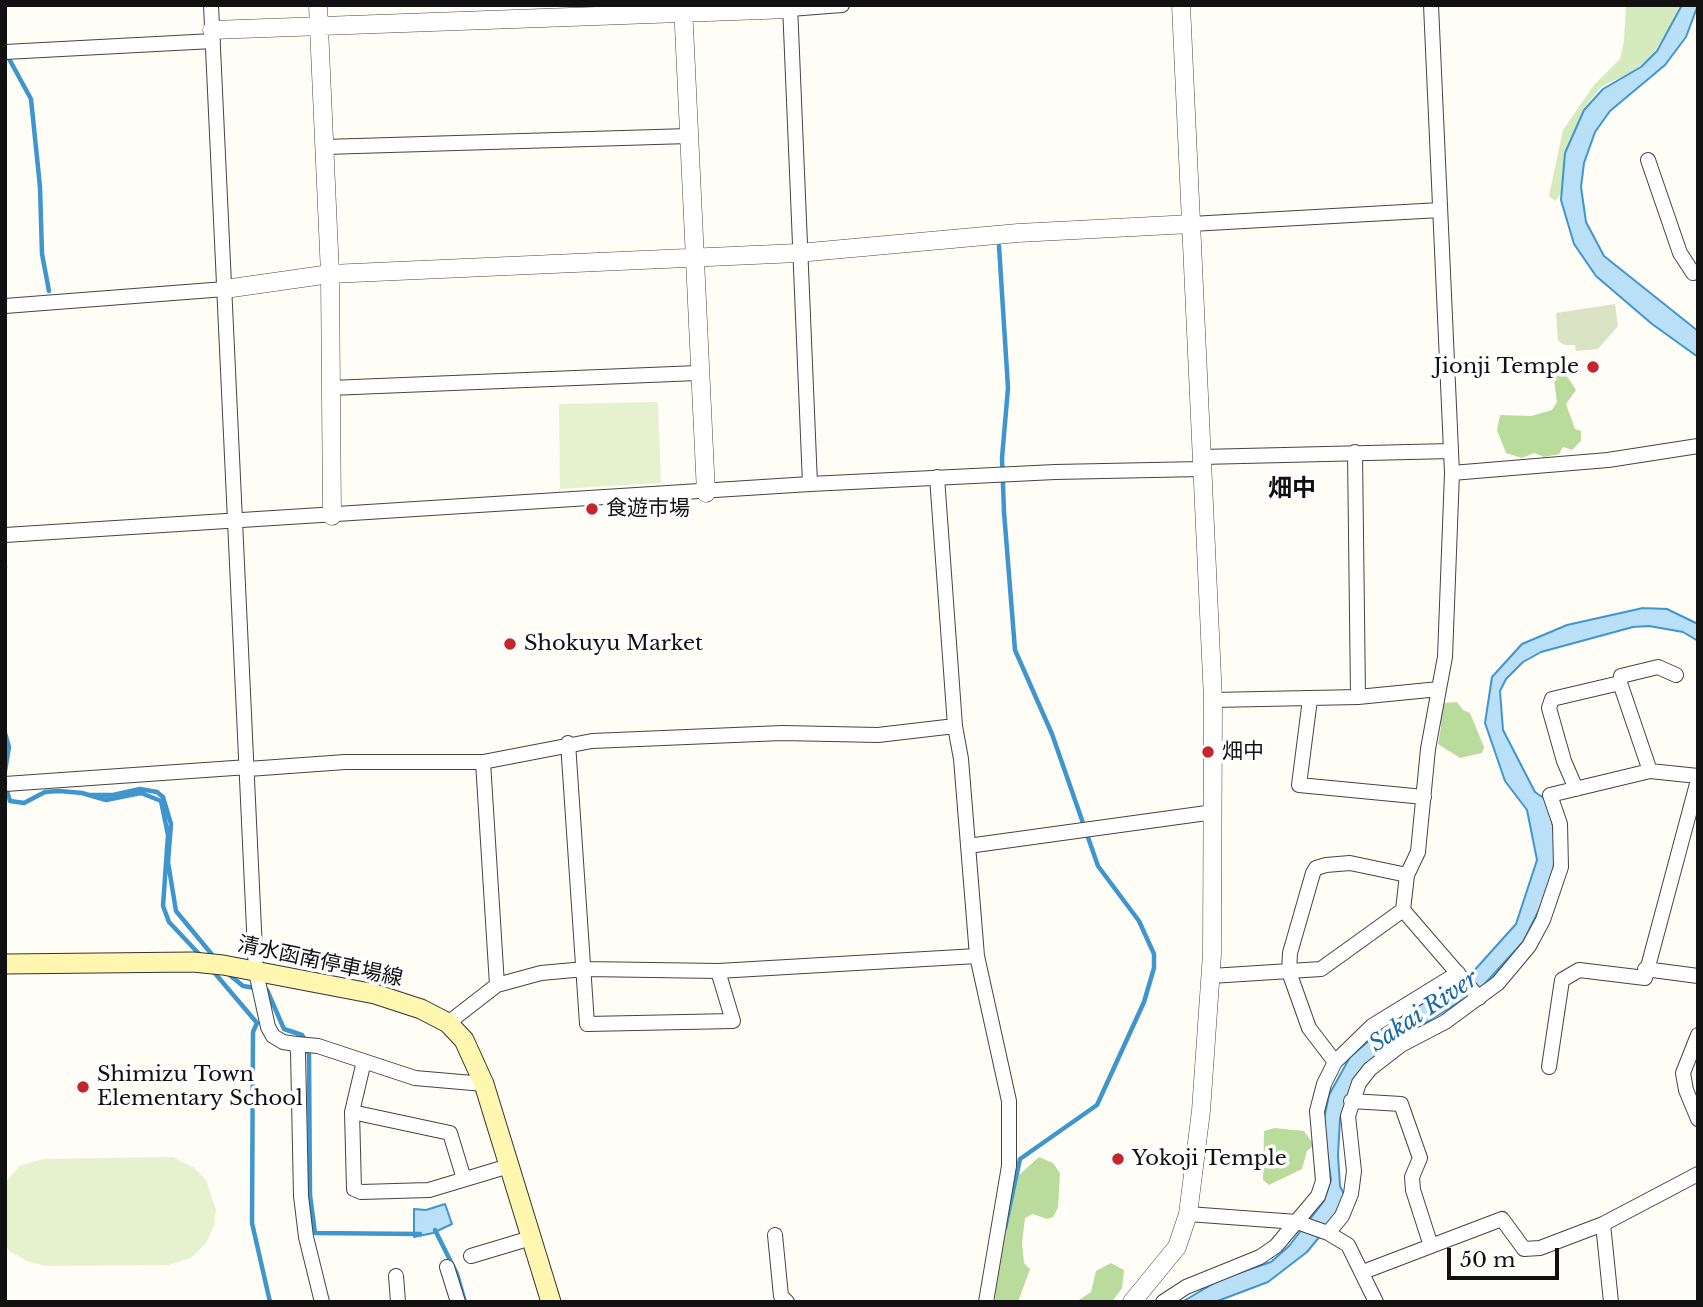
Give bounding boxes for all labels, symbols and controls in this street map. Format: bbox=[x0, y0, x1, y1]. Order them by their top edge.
place label: Jionji Temple bbox=[1434, 354, 1579, 380]
marker: Jionji Temple bbox=[1585, 359, 1601, 375]
district label: 畑中 bbox=[1268, 475, 1316, 503]
place label: 食遊市場 bbox=[606, 496, 690, 522]
marker: 食遊市場 bbox=[584, 501, 600, 517]
place label: Shokuyu Market bbox=[524, 631, 703, 657]
marker: Shokuyu Market bbox=[502, 636, 518, 652]
place label: 畑中 bbox=[1222, 739, 1264, 765]
marker: 畑中 bbox=[1200, 744, 1216, 760]
street label: 清水函南停車場線 bbox=[235, 932, 405, 992]
water label: Sakai River bbox=[1364, 966, 1484, 1058]
place label: Shimizu Town Elementary School bbox=[97, 1062, 303, 1112]
marker: Shimizu Town Elementary School bbox=[75, 1079, 91, 1095]
place label: Yokoji Temple bbox=[1132, 1146, 1287, 1172]
marker: Yokoji Temple bbox=[1110, 1151, 1126, 1167]
scale bar bbox=[1451, 1234, 1563, 1278]
text: 50 m bbox=[1460, 1247, 1515, 1273]

